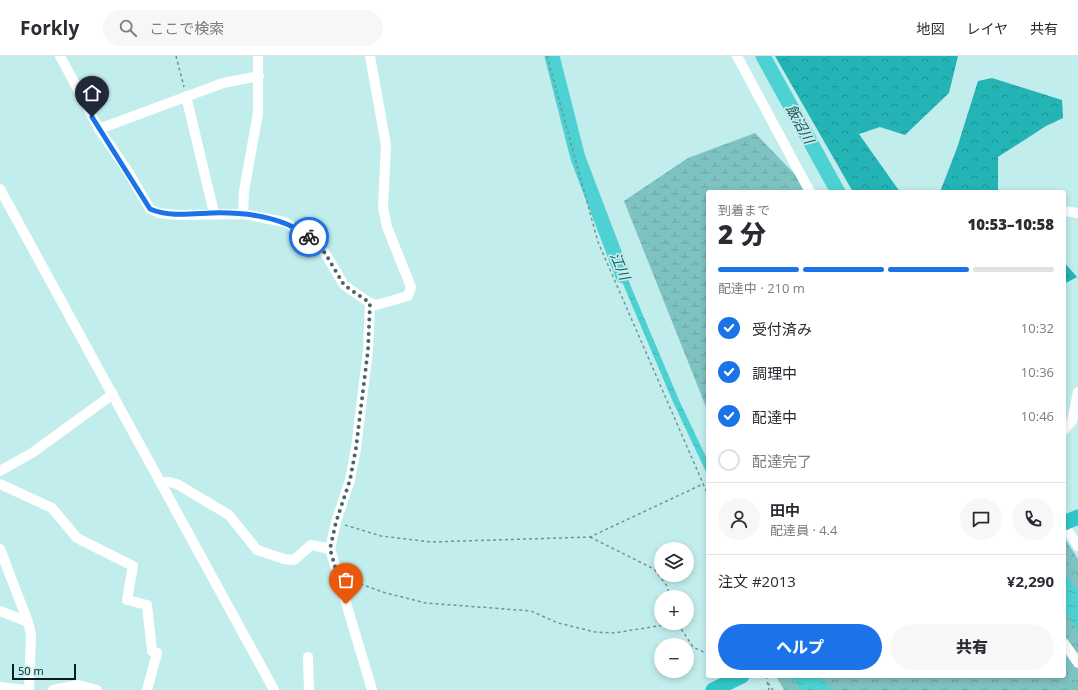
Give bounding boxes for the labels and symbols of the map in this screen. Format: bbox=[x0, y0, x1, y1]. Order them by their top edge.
pin bbox=[75, 76, 109, 117]
water label: 飯沼川 bbox=[782, 101, 820, 148]
courier bbox=[289, 217, 329, 257]
water label: 江川 bbox=[606, 249, 635, 284]
pin bbox=[329, 563, 363, 604]
scale bar bbox=[12, 662, 76, 681]

